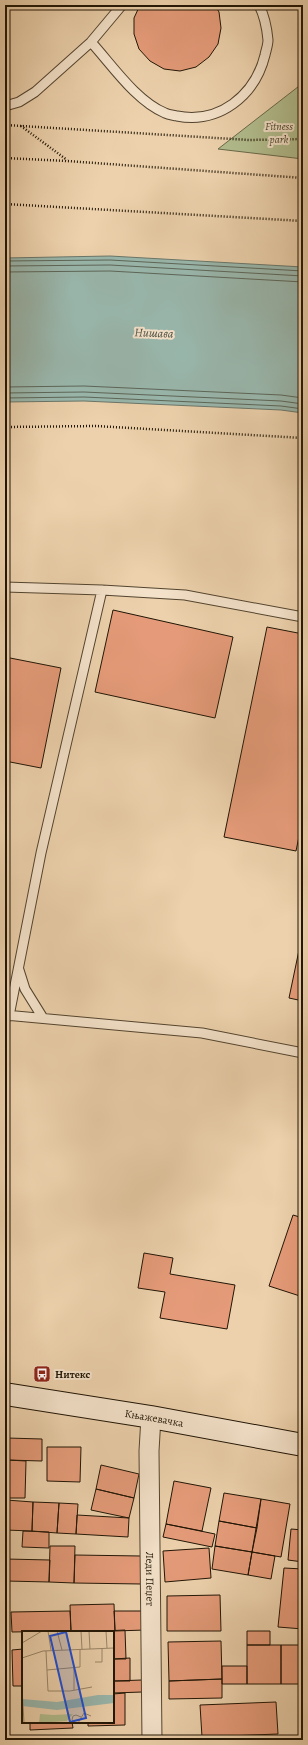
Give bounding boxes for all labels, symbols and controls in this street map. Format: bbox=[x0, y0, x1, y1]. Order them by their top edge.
park label: Fitness park bbox=[265, 119, 293, 147]
water label: Нишава bbox=[134, 324, 174, 342]
bus stop icon: Нитекс bbox=[32, 1364, 52, 1384]
place label: Нитекс bbox=[55, 1367, 91, 1382]
street label: Књажевачка bbox=[124, 1406, 186, 1431]
street label: Леди Пеџет bbox=[142, 1552, 158, 1606]
inset map bbox=[22, 1631, 114, 1723]

